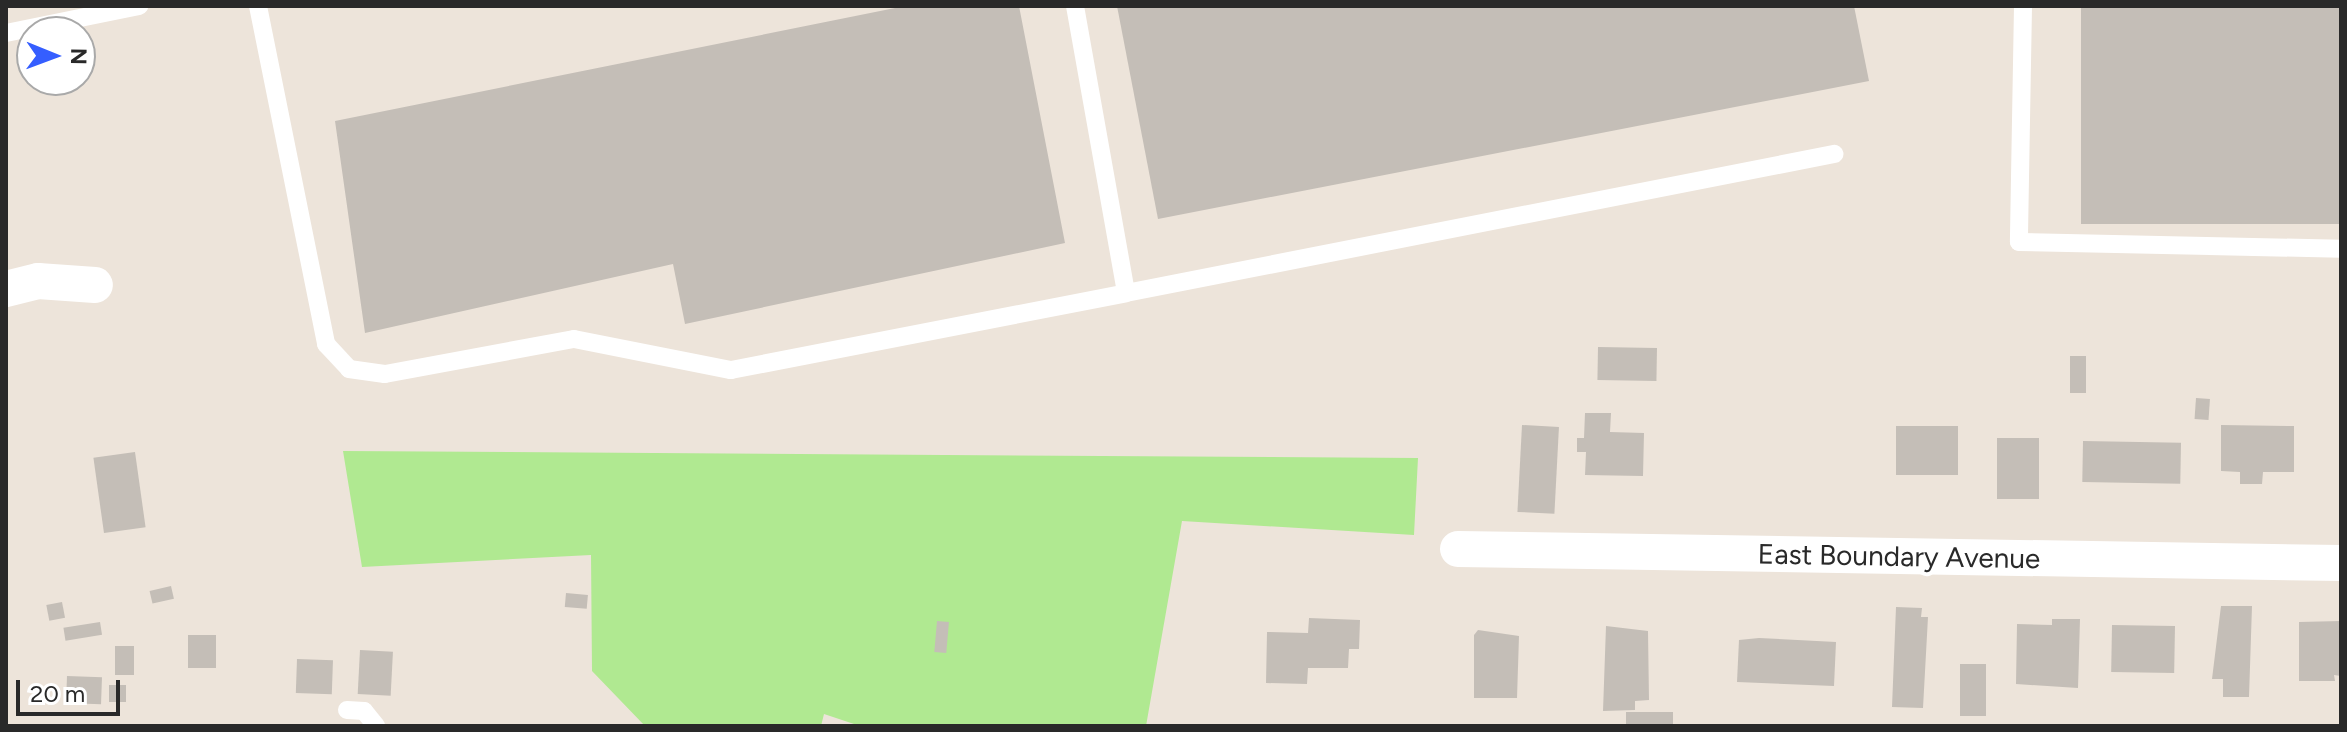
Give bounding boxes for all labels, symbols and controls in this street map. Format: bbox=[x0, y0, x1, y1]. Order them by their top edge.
north arrow bbox=[16, 16, 96, 96]
text: N bbox=[65, 48, 92, 65]
street label: East Boundary Avenue bbox=[1757, 537, 2041, 575]
scale bar bbox=[20, 664, 124, 714]
text: 20 m bbox=[30, 679, 85, 708]

